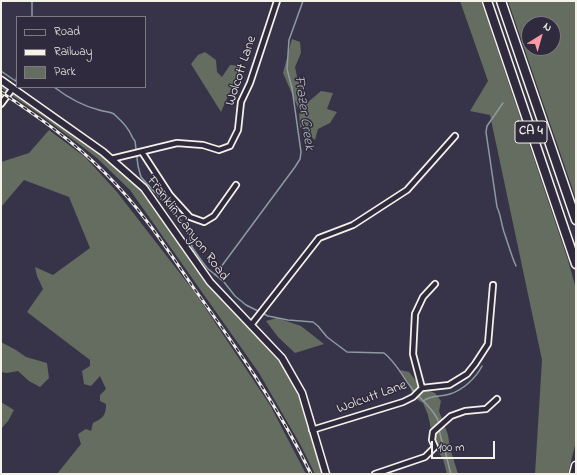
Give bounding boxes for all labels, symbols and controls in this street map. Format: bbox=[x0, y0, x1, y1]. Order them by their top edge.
legend bbox=[16, 16, 146, 88]
north arrow bbox=[521, 16, 561, 56]
text: N bbox=[540, 19, 555, 36]
text: Road bbox=[54, 23, 80, 41]
street label: Wolcott Lane bbox=[223, 34, 261, 108]
text: Railway bbox=[54, 43, 92, 61]
text: Park bbox=[54, 63, 76, 81]
water label: Frazer Creek bbox=[289, 74, 317, 152]
road number: CA 4 bbox=[515, 121, 547, 143]
street label: Franklin Canyon Road bbox=[142, 173, 232, 285]
street label: Wolcutt Lane bbox=[335, 378, 409, 418]
scale bar bbox=[433, 433, 497, 459]
text: 100 m bbox=[438, 439, 465, 457]

